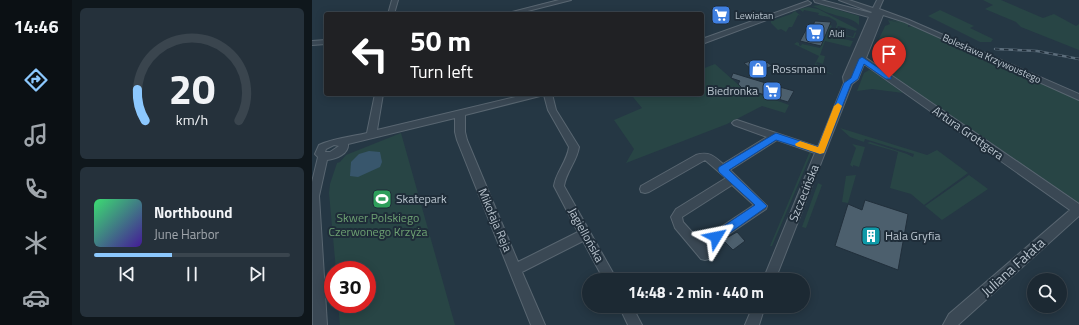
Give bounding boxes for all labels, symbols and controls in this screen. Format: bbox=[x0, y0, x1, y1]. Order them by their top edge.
supermarket icon: Lewiatan bbox=[710, 4, 732, 26]
place label: Lewiatan bbox=[735, 8, 773, 23]
text: 14:46 bbox=[14, 13, 58, 40]
text: 50 m bbox=[410, 19, 471, 62]
supermarket icon: Aldi bbox=[804, 22, 826, 44]
place label: Aldi bbox=[829, 26, 845, 41]
icon: left bbox=[344, 28, 396, 80]
street label: Bolesława Krzywoustego bbox=[940, 30, 1044, 87]
pin bbox=[872, 37, 906, 78]
icon: arrive bbox=[878, 43, 900, 65]
text: 20 bbox=[169, 57, 215, 120]
text: Turn left bbox=[410, 58, 473, 85]
shop icon: Rossmann bbox=[747, 58, 769, 80]
place label: Rossmann bbox=[772, 59, 826, 78]
icon: directions bbox=[22, 66, 50, 94]
supermarket icon: Biedronka bbox=[761, 80, 783, 102]
place label: Biedronka bbox=[707, 81, 758, 100]
street label: Artura Grottgera bbox=[929, 101, 1008, 164]
text: km/h bbox=[176, 109, 208, 131]
icon: music bbox=[22, 121, 50, 149]
street label: Szczecińska bbox=[783, 161, 824, 224]
icon: phone bbox=[22, 175, 50, 203]
street label: Mikołaja Reja bbox=[474, 185, 517, 255]
sports icon: Skatepark bbox=[371, 188, 393, 210]
place label: Skatepark bbox=[396, 189, 447, 208]
text: Northbound bbox=[154, 201, 233, 224]
street label: Jagiellońska bbox=[564, 204, 609, 266]
park label: Skwer Polskiego Czerwonego Krzyża bbox=[329, 208, 427, 241]
position arrow bbox=[695, 216, 737, 258]
text: June Harbor bbox=[154, 224, 219, 244]
building icon: Hala Gryfia bbox=[860, 225, 882, 247]
place label: Hala Gryfia bbox=[885, 226, 941, 245]
icon: climate bbox=[22, 229, 50, 257]
street label: Juliana Fałata bbox=[976, 232, 1049, 301]
speed limit sign: 30 bbox=[324, 261, 376, 313]
icon: previous bbox=[116, 263, 138, 285]
icon: pause bbox=[181, 263, 203, 285]
icon: next bbox=[246, 263, 268, 285]
map controls bbox=[1027, 273, 1067, 313]
button: search bbox=[1027, 273, 1067, 313]
text: 14:48 · 2 min · 440 m bbox=[628, 281, 764, 304]
icon: car bbox=[22, 284, 50, 312]

